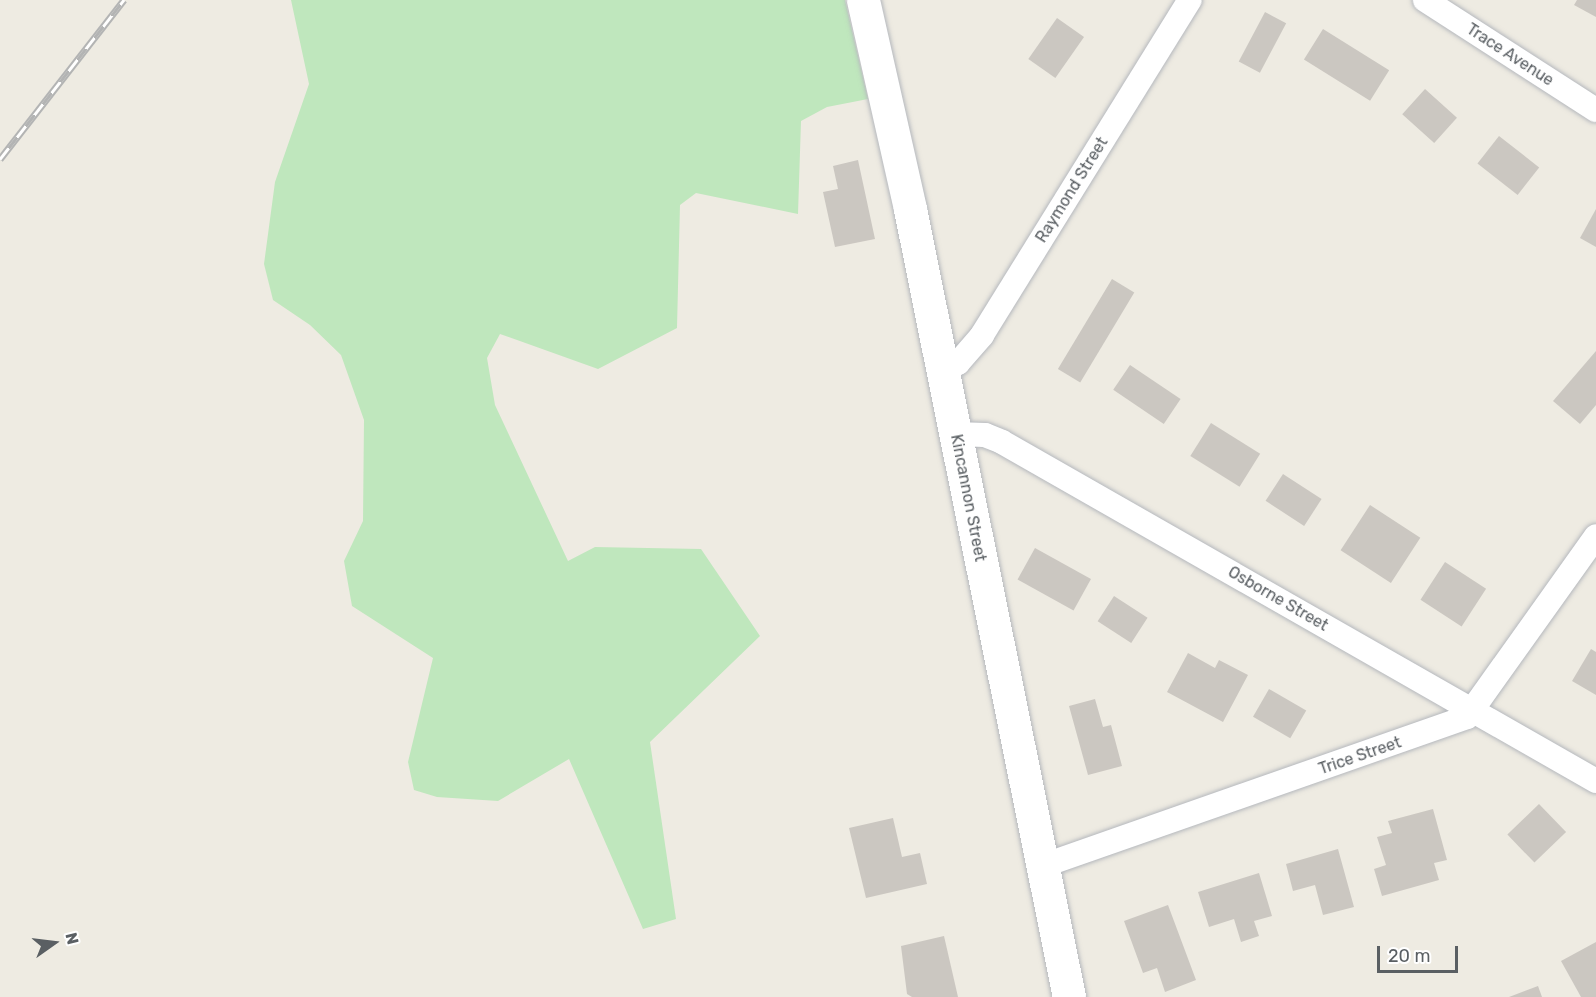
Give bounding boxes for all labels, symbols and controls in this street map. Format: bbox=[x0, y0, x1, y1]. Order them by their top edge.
street label: Trace Avenue bbox=[1463, 20, 1557, 90]
street label: Raymond Street bbox=[1032, 134, 1112, 246]
street label: Kincannon Street bbox=[946, 433, 990, 563]
street label: Osborne Street bbox=[1224, 563, 1332, 635]
street label: Trice Street bbox=[1316, 733, 1404, 779]
north arrow bbox=[24, 913, 84, 973]
text: N bbox=[61, 931, 83, 946]
scale bar bbox=[1380, 934, 1461, 972]
text: 20 m bbox=[1388, 945, 1430, 967]

